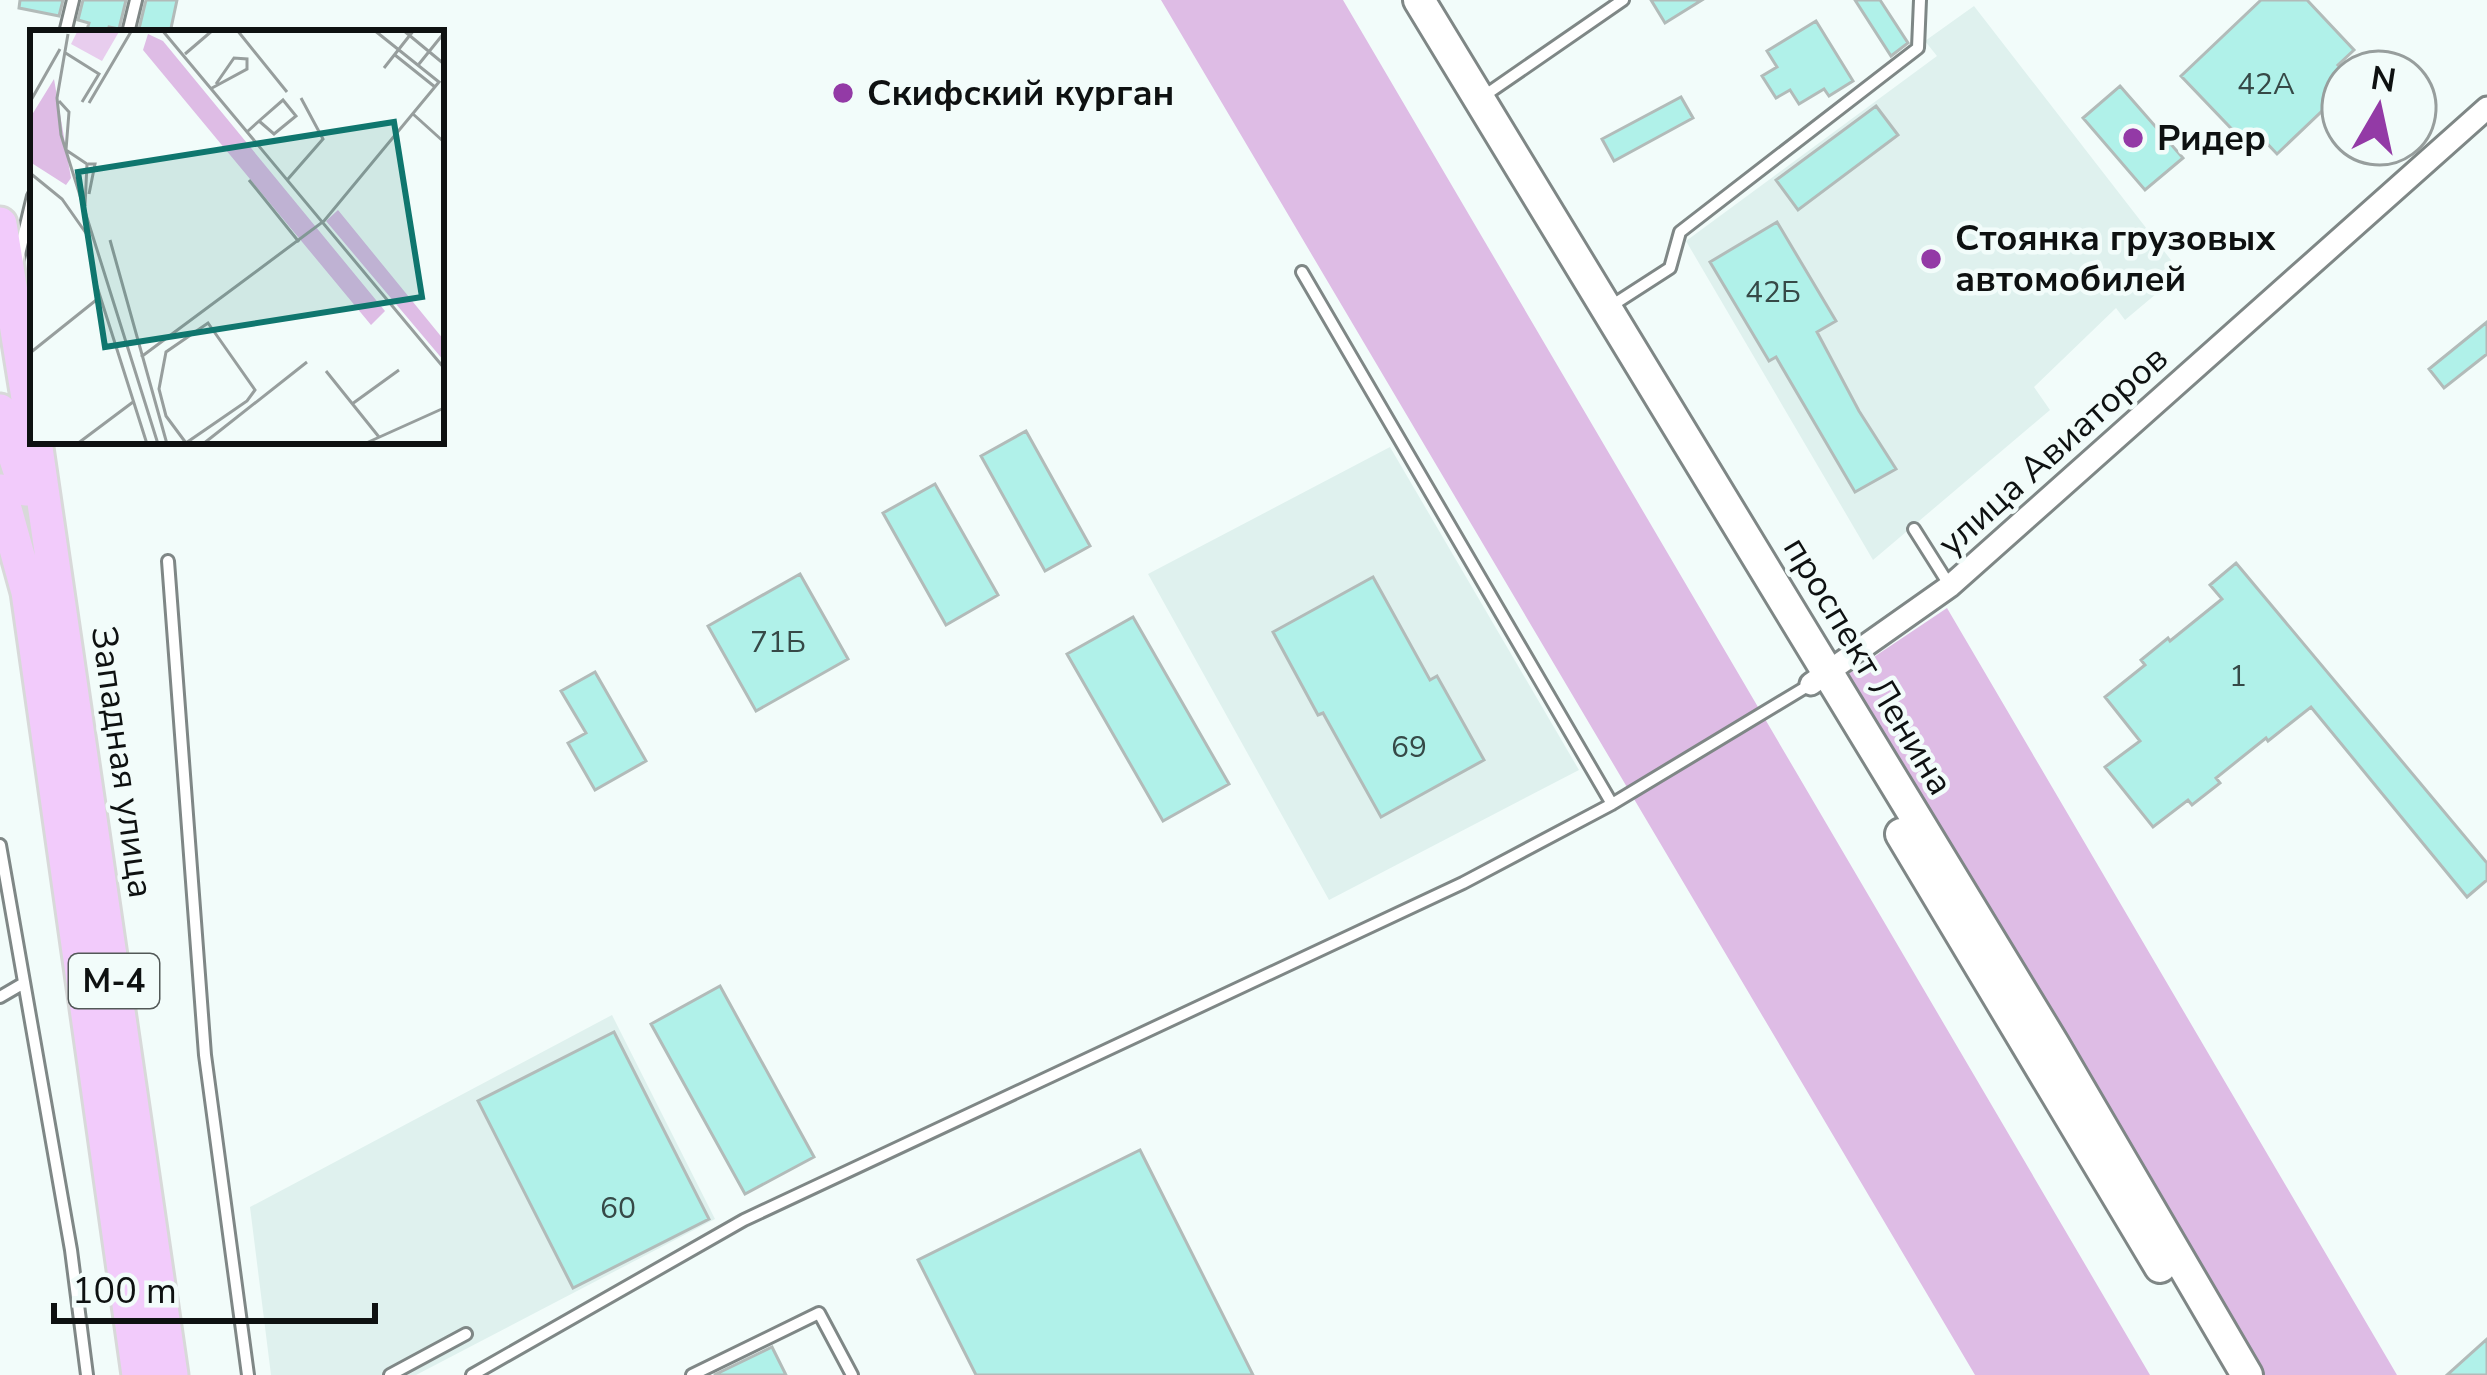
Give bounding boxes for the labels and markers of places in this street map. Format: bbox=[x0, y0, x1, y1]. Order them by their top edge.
place label: Скифский курган bbox=[867, 69, 1175, 118]
marker: Скифский курган bbox=[830, 80, 856, 106]
place label: Ридер bbox=[2157, 114, 2266, 163]
marker: Ридер bbox=[2120, 125, 2146, 151]
place label: Стоянка грузовых автомобилей bbox=[1955, 214, 2276, 304]
marker: Стоянка грузовых автомобилей bbox=[1918, 246, 1944, 272]

